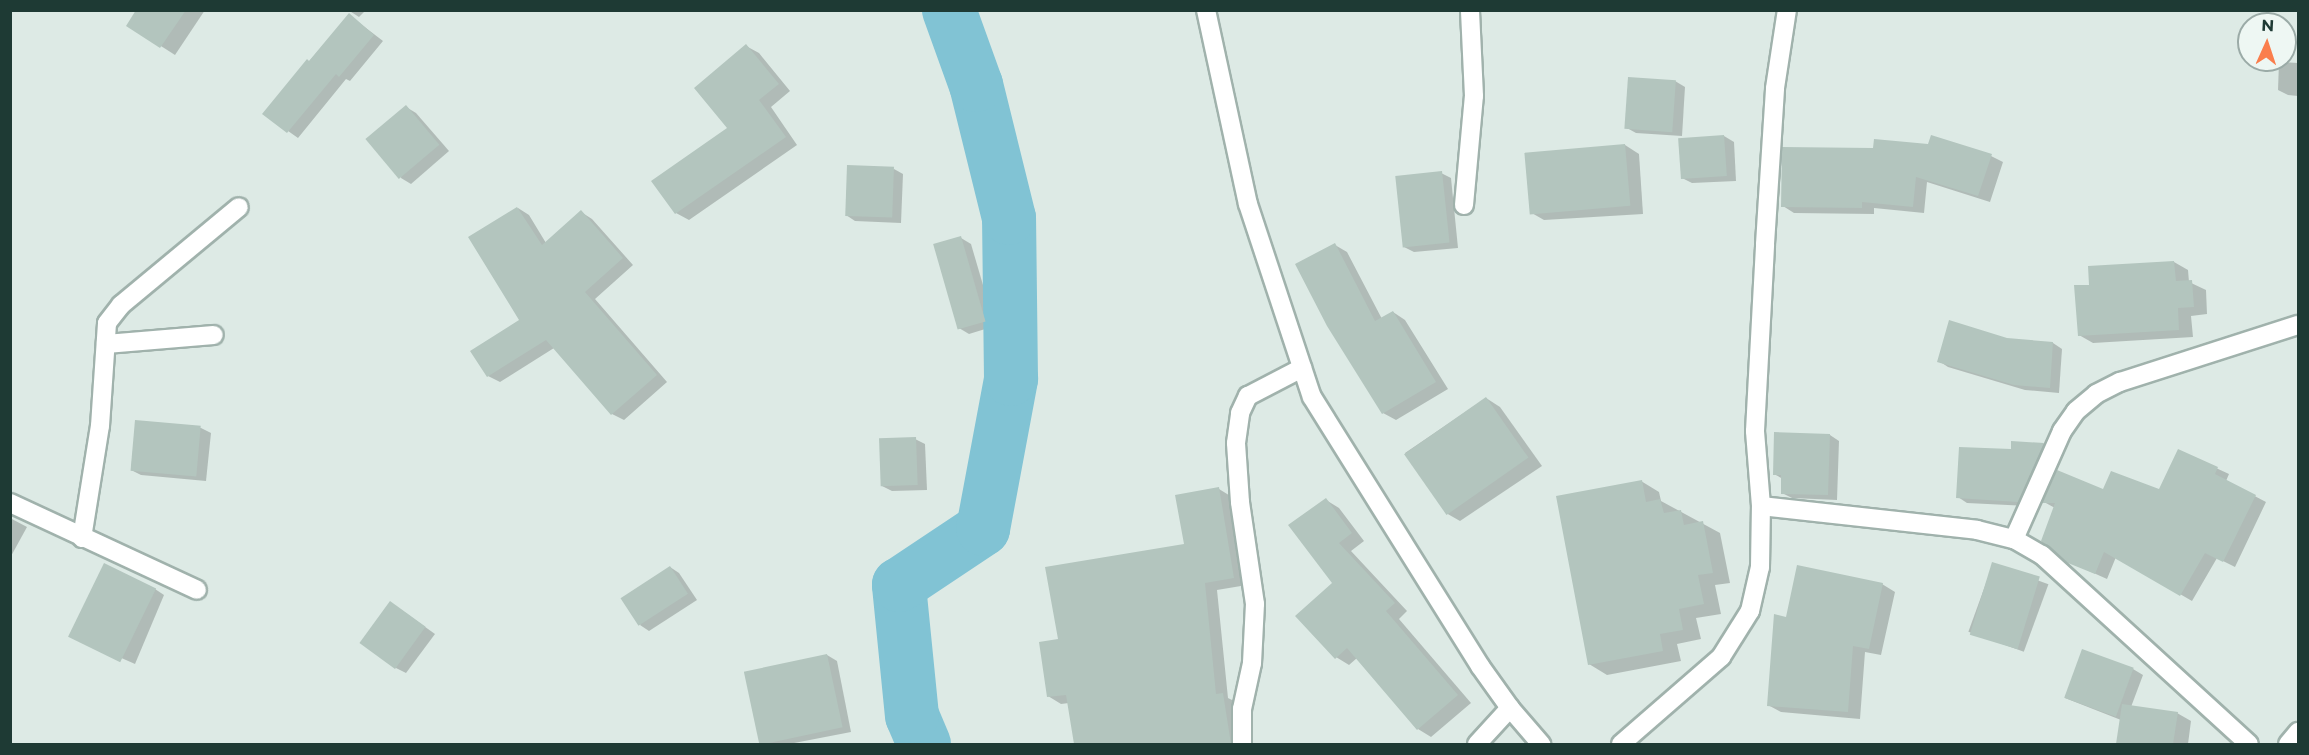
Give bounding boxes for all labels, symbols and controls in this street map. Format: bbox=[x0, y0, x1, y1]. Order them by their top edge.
north arrow bbox=[2237, 12, 2297, 72]
text: N bbox=[2261, 16, 2275, 35]

